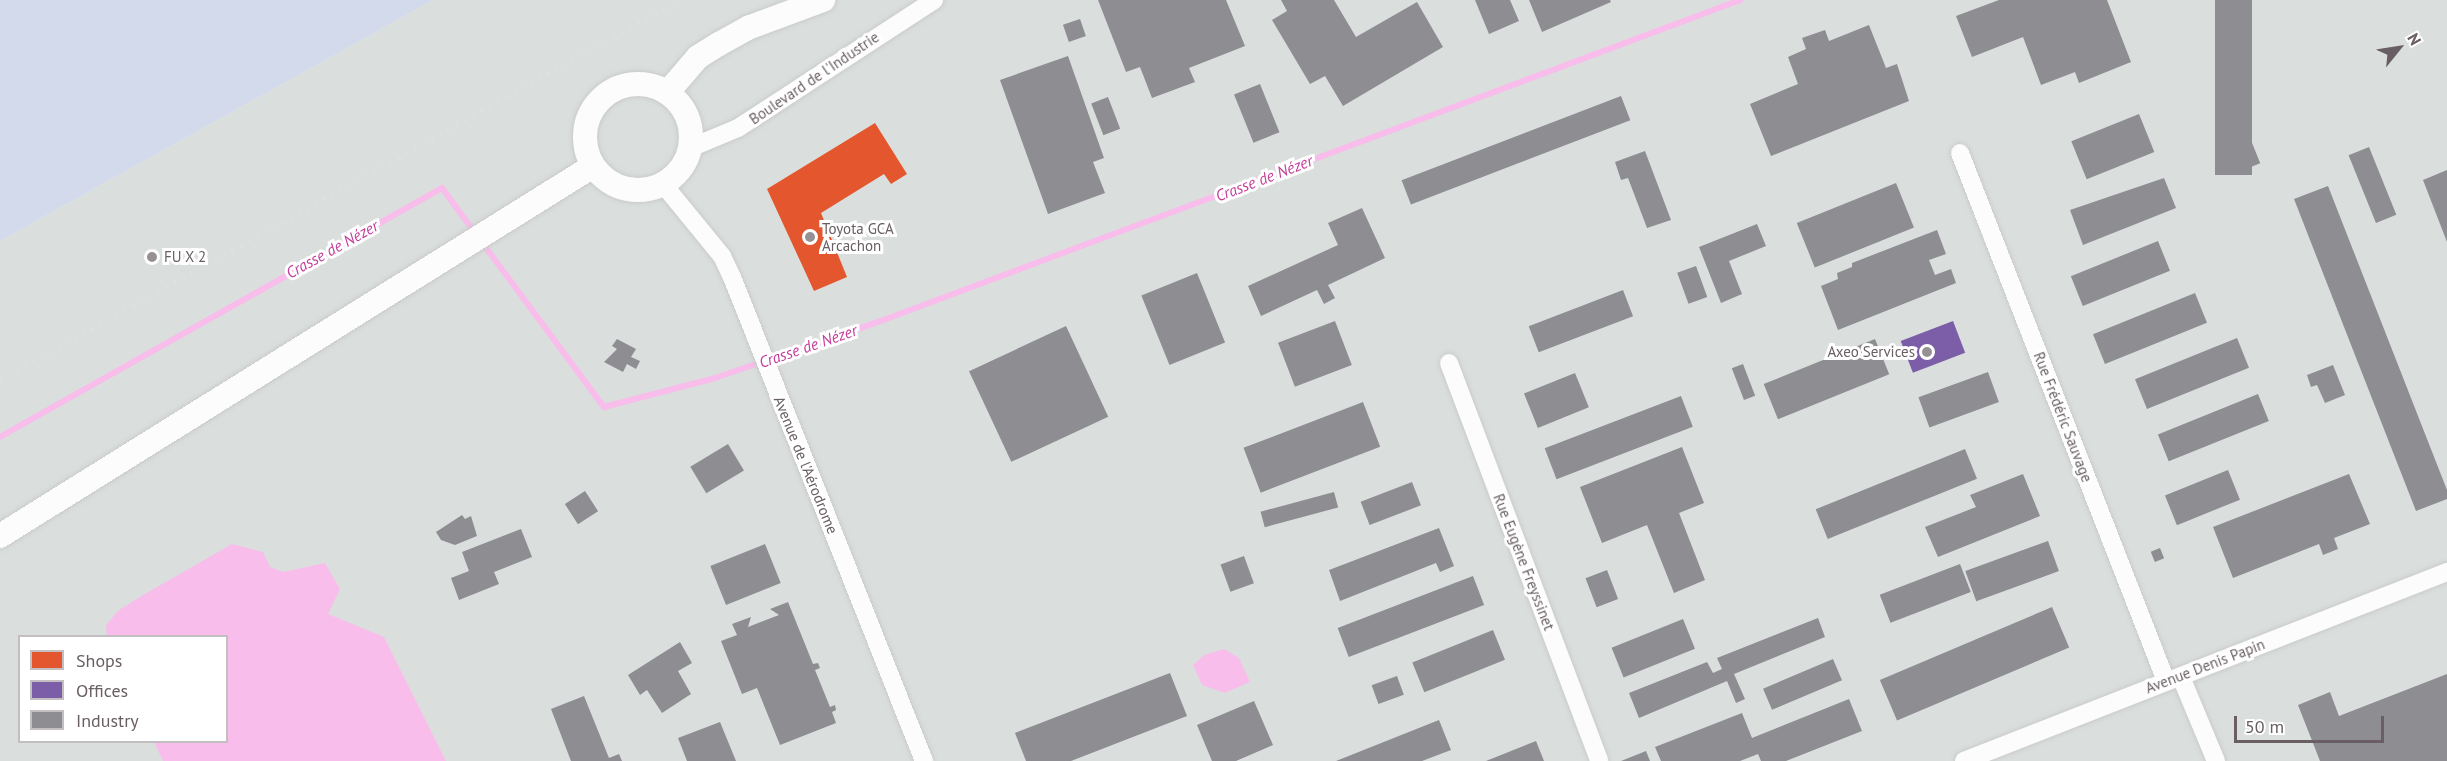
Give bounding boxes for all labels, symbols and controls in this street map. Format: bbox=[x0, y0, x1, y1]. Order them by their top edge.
north arrow bbox=[2369, 18, 2429, 78]
street label: Boulevard de l'Industrie bbox=[746, 28, 882, 128]
text: N bbox=[2403, 29, 2426, 49]
water label: Crasse de Nézer bbox=[1213, 151, 1315, 205]
water label: Crasse de Nézer bbox=[283, 216, 381, 282]
place label: Toyota GCA Arcachon bbox=[822, 219, 894, 254]
marker: Toyota GCA Arcachon bbox=[803, 230, 817, 244]
place label: FU X 2 bbox=[164, 248, 207, 266]
marker: FU X 2 bbox=[145, 250, 159, 264]
water label: Crasse de Nézer bbox=[756, 320, 860, 372]
place label: Axeo Services bbox=[1828, 343, 1915, 361]
marker: Axeo Services bbox=[1920, 345, 1934, 359]
street label: Rue Frédéric Sauvage bbox=[2030, 349, 2096, 485]
street label: Avenue de l'Aérodrome bbox=[770, 394, 842, 536]
street label: Rue Eugène Freyssinet bbox=[1490, 491, 1558, 633]
legend bbox=[18, 635, 228, 743]
street label: Avenue Denis Papin bbox=[2143, 635, 2267, 697]
text: Shops bbox=[76, 649, 122, 672]
text: Offices bbox=[76, 679, 128, 702]
scale bar bbox=[2237, 704, 2387, 742]
text: Industry bbox=[76, 709, 139, 732]
text: 50 m bbox=[2245, 715, 2284, 738]

